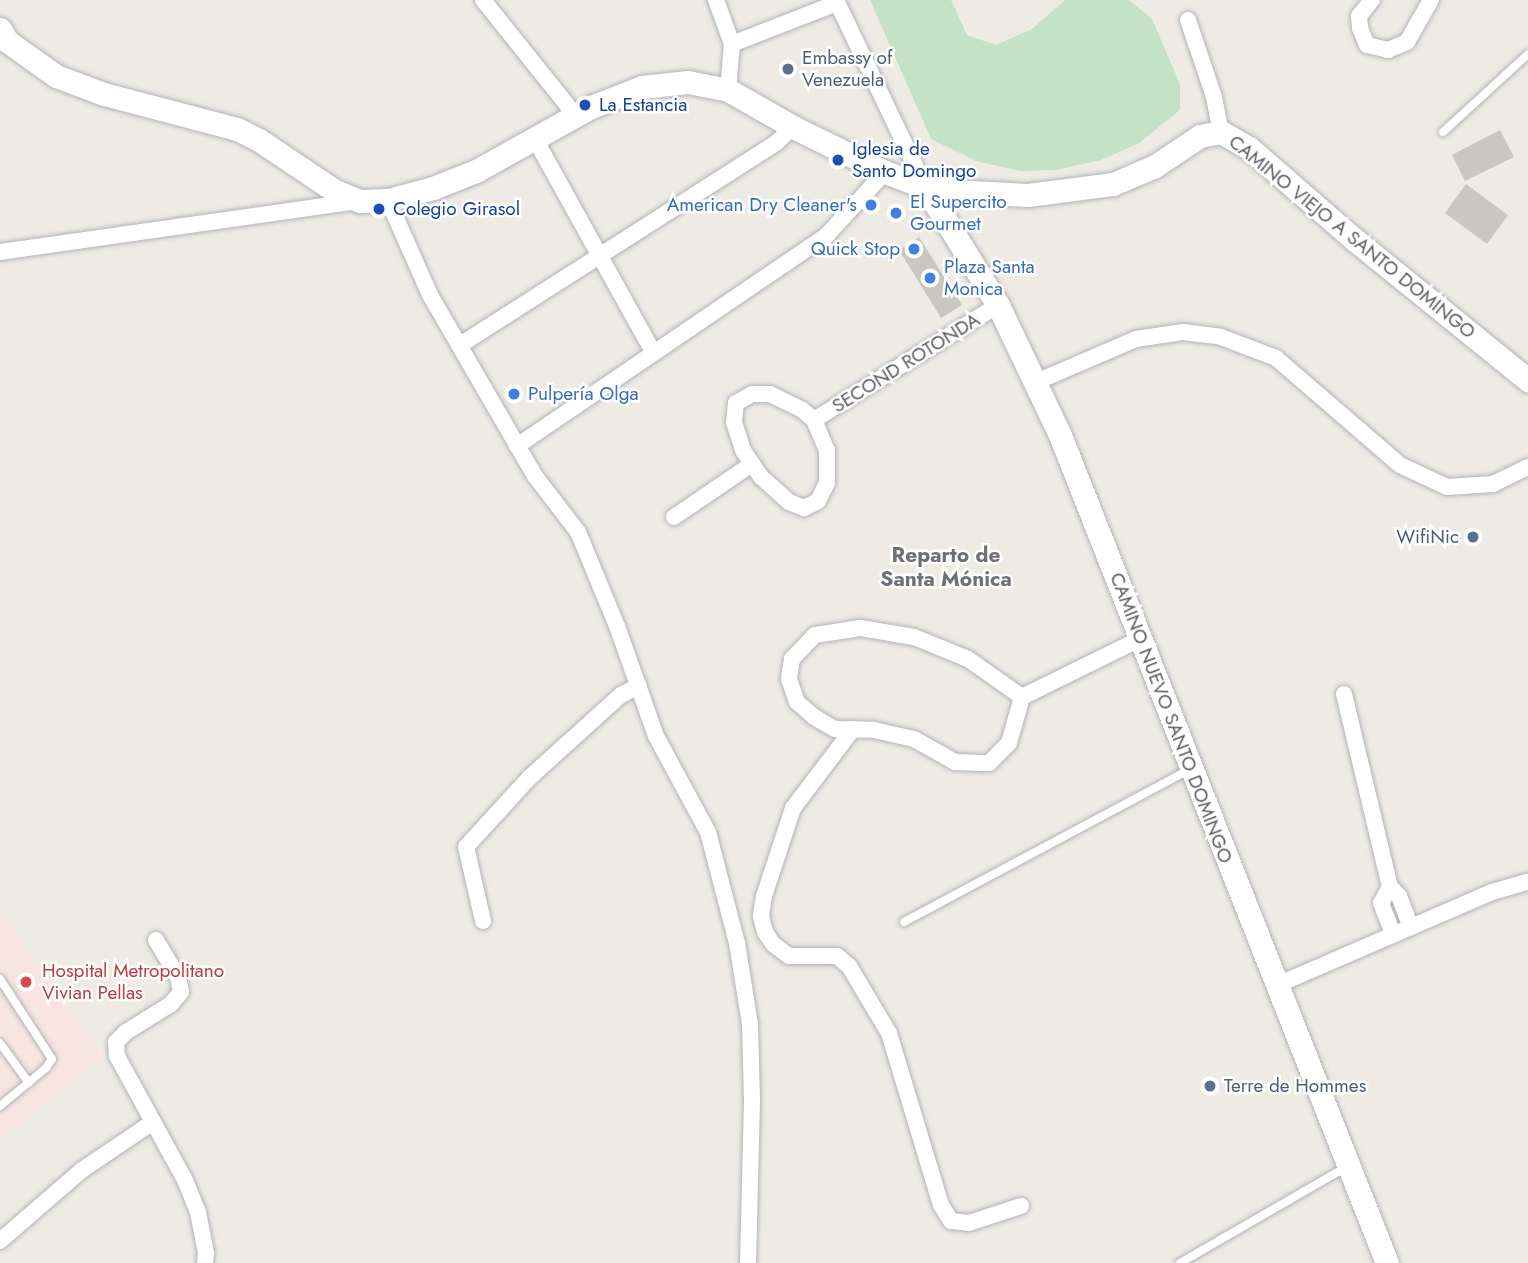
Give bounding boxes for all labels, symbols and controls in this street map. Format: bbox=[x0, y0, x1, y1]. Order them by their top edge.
place label: Embassy of Venezuela bbox=[802, 47, 892, 91]
marker: Embassy of Venezuela bbox=[780, 61, 796, 77]
place label: La Estancia bbox=[599, 94, 687, 116]
marker: La Estancia bbox=[577, 97, 593, 113]
street label: CAMINO VIEJO A SANTO DOMINGO bbox=[1224, 130, 1480, 344]
place label: Iglesia de Santo Domingo bbox=[852, 138, 976, 182]
marker: Iglesia de Santo Domingo bbox=[830, 152, 846, 168]
place label: El Supercito Gourmet bbox=[910, 191, 1007, 235]
place label: American Dry Cleaner's bbox=[667, 194, 857, 216]
marker: American Dry Cleaner's bbox=[863, 197, 879, 213]
place label: Colegio Girasol bbox=[393, 198, 520, 220]
marker: Colegio Girasol bbox=[371, 201, 387, 217]
marker: El Supercito Gourmet bbox=[888, 205, 904, 221]
place label: Quick Stop bbox=[811, 238, 900, 260]
marker: Quick Stop bbox=[906, 241, 922, 257]
place label: Plaza Santa Monica bbox=[944, 256, 1035, 300]
marker: Plaza Santa Monica bbox=[922, 270, 938, 286]
street label: SECOND ROTONDA bbox=[828, 308, 984, 418]
place label: Pulpería Olga bbox=[528, 383, 639, 405]
marker: Pulpería Olga bbox=[506, 386, 522, 402]
place label: WifiNic bbox=[1396, 526, 1459, 548]
marker: WifiNic bbox=[1465, 529, 1481, 545]
district label: Reparto de Santa Mónica bbox=[880, 542, 1012, 592]
street label: CAMINO NUEVO SANTO DOMINGO bbox=[1105, 569, 1237, 867]
place label: Hospital Metropolitano Vivian Pellas bbox=[42, 960, 224, 1004]
marker: Hospital Metropolitano Vivian Pellas bbox=[16, 972, 36, 992]
place label: Terre de Hommes bbox=[1224, 1075, 1366, 1097]
marker: Terre de Hommes bbox=[1202, 1078, 1218, 1094]

